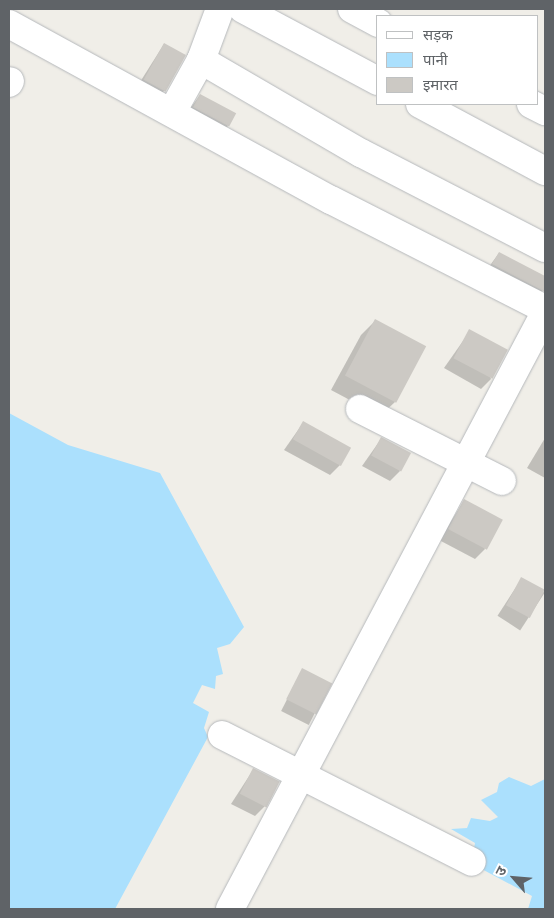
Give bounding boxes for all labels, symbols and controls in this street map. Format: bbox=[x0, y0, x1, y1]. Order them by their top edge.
legend bbox=[376, 15, 539, 105]
text: सड़क bbox=[423, 24, 453, 45]
text: पानी bbox=[423, 49, 448, 70]
text: इमारत bbox=[423, 74, 458, 95]
north arrow bbox=[489, 853, 539, 903]
text: उ bbox=[491, 863, 511, 879]

